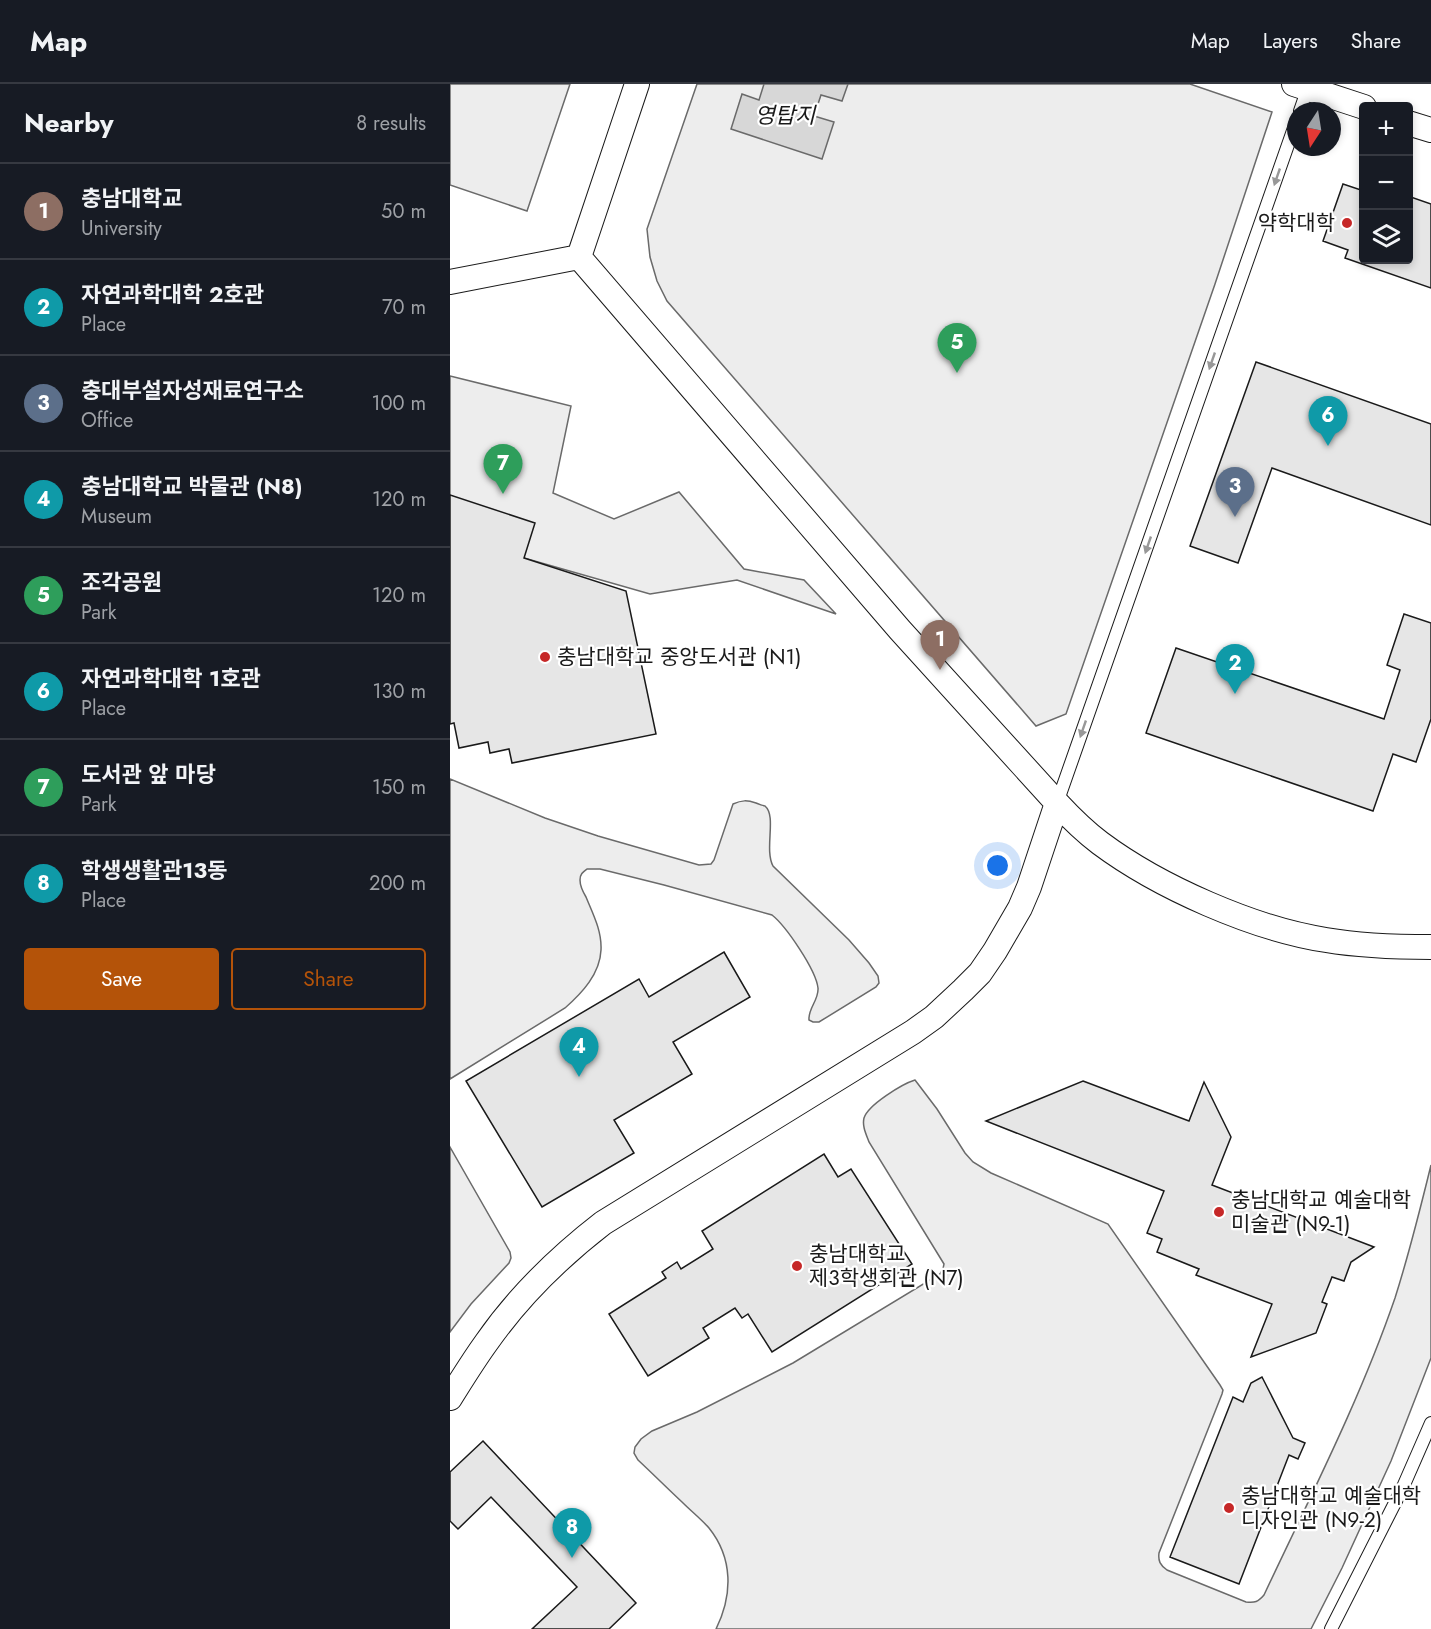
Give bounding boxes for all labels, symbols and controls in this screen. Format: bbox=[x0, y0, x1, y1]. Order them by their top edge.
text: Map bbox=[30, 21, 87, 62]
text: Map bbox=[1191, 26, 1230, 56]
text: Layers bbox=[1263, 26, 1318, 56]
text: Share bbox=[1351, 26, 1401, 56]
water label: 영탑지 bbox=[755, 99, 817, 131]
north arrow bbox=[1287, 102, 1341, 156]
map controls bbox=[1359, 102, 1413, 264]
button: + bbox=[1359, 102, 1413, 156]
text: Nearby bbox=[24, 104, 113, 142]
text: 8 results bbox=[356, 109, 426, 138]
button: − bbox=[1359, 156, 1413, 210]
one-way arrow bbox=[1271, 168, 1281, 186]
text: 충남대학교 bbox=[81, 182, 182, 214]
text: 1 bbox=[38, 197, 49, 226]
text: 50 m bbox=[381, 197, 426, 226]
place label: 약학대학 bbox=[1258, 208, 1335, 238]
button: layers bbox=[1359, 210, 1413, 264]
text: University bbox=[81, 214, 162, 243]
marker: 약학대학 bbox=[1340, 216, 1354, 230]
text: 자연과학대학 2호관 bbox=[81, 278, 264, 310]
text: 2 bbox=[37, 293, 50, 322]
text: 70 m bbox=[382, 293, 426, 322]
text: Place bbox=[81, 310, 126, 339]
pin: 5 bbox=[938, 324, 976, 373]
one-way arrow bbox=[1207, 352, 1217, 370]
text: 충대부설자성재료연구소 bbox=[81, 374, 304, 406]
text: 3 bbox=[37, 389, 50, 418]
text: 100 m bbox=[371, 389, 426, 418]
pin: 6 bbox=[1308, 396, 1348, 446]
text: Office bbox=[81, 406, 133, 435]
pin: 7 bbox=[484, 444, 522, 494]
pin: 3 bbox=[1216, 468, 1254, 517]
text: 충남대학교 박물관 (N8) bbox=[81, 470, 302, 502]
text: 4 bbox=[37, 485, 50, 514]
text: 120 m bbox=[372, 485, 426, 514]
text: Museum bbox=[81, 502, 152, 531]
one-way arrow bbox=[1142, 536, 1152, 554]
text: 조각공원 bbox=[81, 566, 162, 598]
text: 5 bbox=[37, 581, 50, 610]
text: 120 m bbox=[372, 581, 426, 610]
text: Park bbox=[81, 598, 117, 627]
pin: 1 bbox=[920, 620, 960, 670]
place label: 충남대학교 중앙도서관 (N1) bbox=[557, 642, 802, 672]
pin: 2 bbox=[1216, 644, 1254, 694]
marker: 충남대학교 중앙도서관 (N1) bbox=[538, 650, 552, 664]
text: 자연과학대학 1호관 bbox=[81, 662, 261, 694]
text: 6 bbox=[37, 677, 50, 706]
text: 130 m bbox=[372, 677, 426, 706]
text: Place bbox=[81, 694, 126, 723]
one-way arrow bbox=[1077, 720, 1087, 738]
text: 도서관 앞 마당 bbox=[81, 758, 216, 790]
text: 7 bbox=[37, 773, 50, 802]
text: 150 m bbox=[372, 773, 426, 802]
text: Park bbox=[81, 790, 117, 819]
your location bbox=[983, 851, 1012, 880]
text: 학생생활관13동 bbox=[81, 854, 227, 886]
text: 8 bbox=[37, 869, 50, 898]
text: 200 m bbox=[369, 869, 426, 898]
text: Place bbox=[81, 886, 126, 915]
button: Save bbox=[24, 948, 219, 1010]
button: Share bbox=[231, 948, 426, 1010]
pin: 4 bbox=[560, 1028, 598, 1077]
place label: 충남대학교 예술대학 미술관 (N9-1) bbox=[1231, 1185, 1411, 1239]
marker: 충남대학교 예술대학 미술관 (N9-1) bbox=[1212, 1205, 1226, 1219]
place label: 충남대학교 제3학생회관 (N7) bbox=[809, 1239, 964, 1293]
marker: 충남대학교 제3학생회관 (N7) bbox=[790, 1259, 804, 1273]
place label: 충남대학교 예술대학 디자인관 (N9-2) bbox=[1241, 1481, 1421, 1535]
marker: 충남대학교 예술대학 디자인관 (N9-2) bbox=[1222, 1501, 1236, 1515]
pin: 8 bbox=[552, 1508, 592, 1558]

